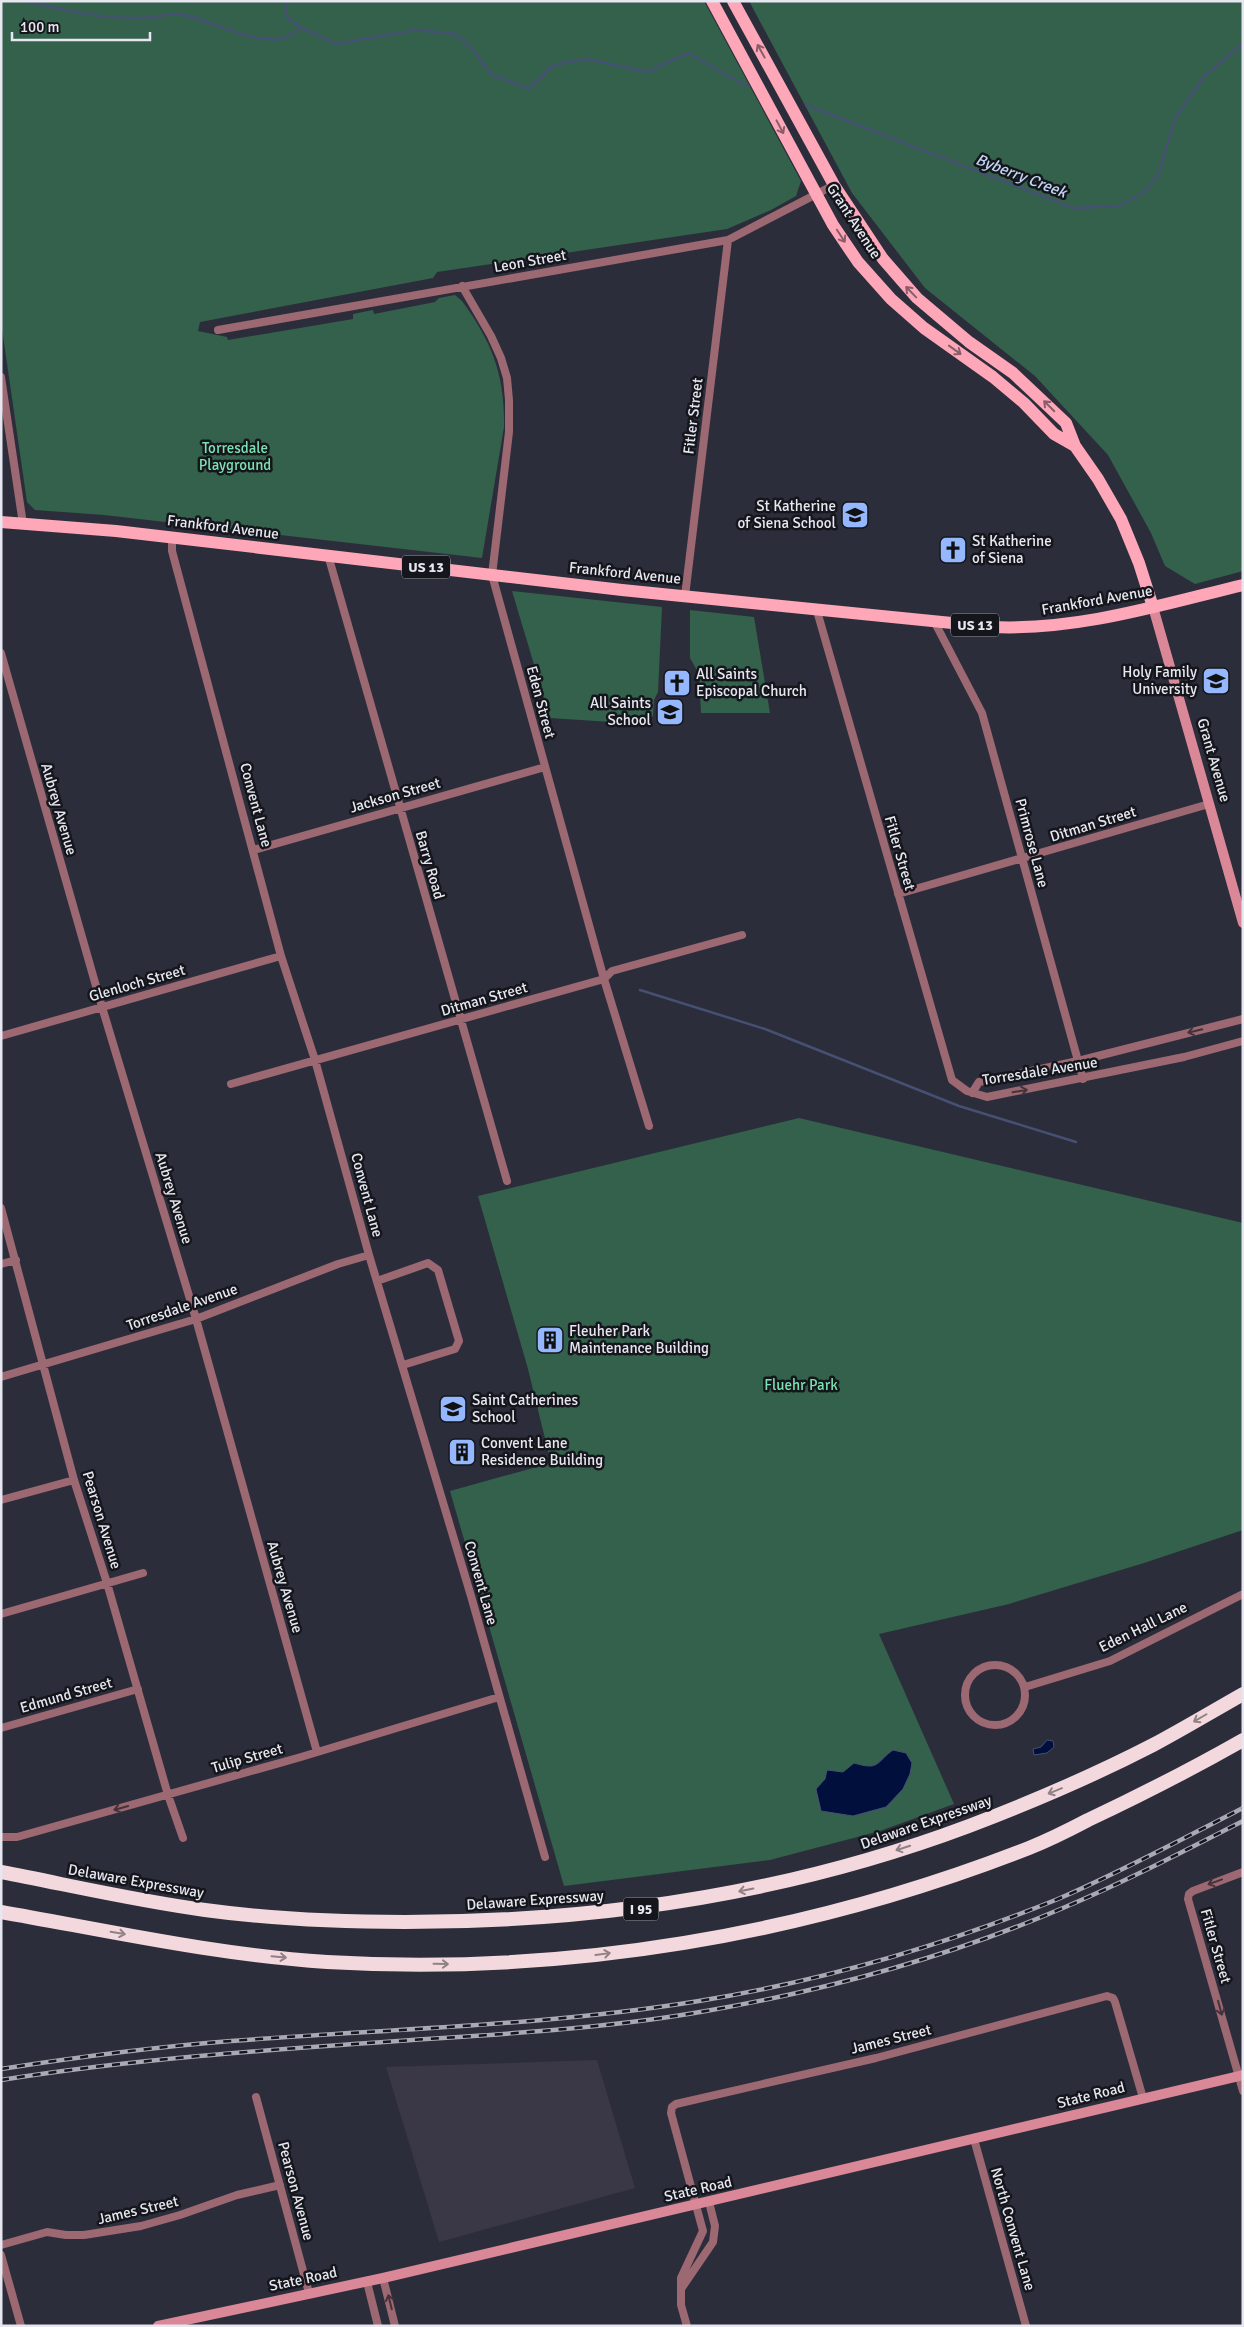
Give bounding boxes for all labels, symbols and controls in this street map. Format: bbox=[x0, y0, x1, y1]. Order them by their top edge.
scale bar bbox=[12, 10, 150, 42]
text: 100 m bbox=[20, 18, 60, 36]
one-way arrow bbox=[756, 43, 766, 58]
one-way arrow bbox=[776, 119, 785, 134]
water label: Byberry Creek bbox=[973, 149, 1071, 203]
street label: Grant Avenue bbox=[823, 180, 885, 262]
one-way arrow bbox=[836, 229, 846, 243]
street label: Leon Street bbox=[492, 246, 568, 276]
one-way arrow bbox=[905, 285, 917, 298]
one-way arrow bbox=[948, 345, 961, 356]
street label: Fitler Street bbox=[679, 377, 707, 455]
one-way arrow bbox=[1043, 400, 1055, 412]
park label: Torresdale Playground bbox=[199, 439, 271, 474]
place label: St Katherine of Siena School bbox=[737, 497, 836, 532]
school or university icon: St Katherine of Siena School bbox=[840, 500, 870, 530]
street label: Frankford Avenue bbox=[166, 511, 280, 543]
place label: St Katherine of Siena bbox=[972, 532, 1052, 567]
church icon: St Katherine of Siena bbox=[938, 535, 968, 565]
road number: US 13 bbox=[402, 556, 450, 578]
street label: Frankford Avenue bbox=[568, 558, 682, 588]
street label: Frankford Avenue bbox=[1040, 581, 1154, 619]
road number: US 13 bbox=[951, 614, 999, 636]
place label: Holy Family University bbox=[1122, 663, 1197, 698]
street label: Eden Street bbox=[523, 664, 559, 740]
place label: All Saints Episcopal Church bbox=[696, 665, 807, 700]
school or university icon: Holy Family University bbox=[1201, 666, 1231, 696]
church icon: All Saints Episcopal Church bbox=[662, 668, 692, 698]
place label: All Saints School bbox=[590, 694, 651, 729]
school or university icon: All Saints School bbox=[655, 697, 685, 727]
street label: Grant Avenue bbox=[1193, 716, 1235, 804]
street label: Aubrey Avenue bbox=[37, 761, 81, 857]
street label: Convent Lane bbox=[236, 761, 276, 849]
street label: Jackson Street bbox=[348, 773, 442, 817]
street label: Primrose Lane bbox=[1011, 796, 1053, 890]
street label: Ditman Street bbox=[1048, 802, 1138, 846]
street label: Fitler Street bbox=[881, 814, 919, 892]
street label: Barry Road bbox=[412, 829, 448, 901]
street label: Glenloch Street bbox=[87, 961, 187, 1005]
street label: Ditman Street bbox=[439, 978, 529, 1020]
one-way arrow bbox=[1188, 1027, 1204, 1036]
street label: Torresdale Avenue bbox=[981, 1053, 1099, 1089]
one-way arrow bbox=[1011, 1085, 1027, 1095]
street label: Aubrey Avenue bbox=[152, 1150, 196, 1246]
street label: Convent Lane bbox=[347, 1151, 387, 1239]
street label: Torresdale Avenue bbox=[124, 1280, 240, 1334]
place label: Fleuher Park Maintenance Building bbox=[569, 1322, 709, 1357]
building icon: Fleuher Park Maintenance Building bbox=[535, 1325, 565, 1355]
park label: Fluehr Park bbox=[764, 1376, 838, 1394]
place label: Saint Catherines School bbox=[472, 1391, 579, 1426]
school or university icon: Saint Catherines School bbox=[438, 1394, 468, 1424]
place label: Convent Lane Residence Building bbox=[481, 1434, 603, 1469]
building icon: Convent Lane Residence Building bbox=[447, 1437, 477, 1467]
street label: Pearson Avenue bbox=[79, 1469, 125, 1571]
street label: Aubrey Avenue bbox=[263, 1539, 307, 1635]
street label: Convent Lane bbox=[460, 1539, 502, 1627]
street label: Eden Hall Lane bbox=[1096, 1598, 1190, 1656]
street label: Edmund Street bbox=[18, 1673, 114, 1717]
one-way arrow bbox=[1193, 1713, 1208, 1723]
street label: Tulip Street bbox=[209, 1739, 285, 1777]
one-way arrow bbox=[1048, 1786, 1063, 1796]
street label: Delaware Expressway bbox=[858, 1791, 994, 1853]
one-way arrow bbox=[113, 1803, 129, 1813]
one-way arrow bbox=[896, 1844, 912, 1853]
street label: Delaware Expressway bbox=[67, 1860, 205, 1902]
one-way arrow bbox=[1208, 1878, 1223, 1887]
one-way arrow bbox=[739, 1885, 755, 1895]
street label: Delaware Expressway bbox=[466, 1886, 604, 1914]
road number: I 95 bbox=[624, 1898, 658, 1920]
street label: Fitler Street bbox=[1197, 1907, 1235, 1985]
one-way arrow bbox=[110, 1928, 126, 1938]
one-way arrow bbox=[595, 1949, 611, 1959]
one-way arrow bbox=[270, 1952, 286, 1962]
one-way arrow bbox=[432, 1959, 449, 1969]
one-way arrow bbox=[1215, 2000, 1225, 2016]
street label: James Street bbox=[849, 2020, 933, 2058]
street label: State Road bbox=[1055, 2078, 1127, 2112]
street label: Pearson Avenue bbox=[274, 2140, 318, 2242]
street label: North Convent Lane bbox=[987, 2165, 1039, 2293]
street label: State Road bbox=[662, 2172, 734, 2206]
street label: James Street bbox=[96, 2192, 180, 2228]
street label: State Road bbox=[267, 2263, 339, 2295]
one-way arrow bbox=[385, 2294, 394, 2310]

